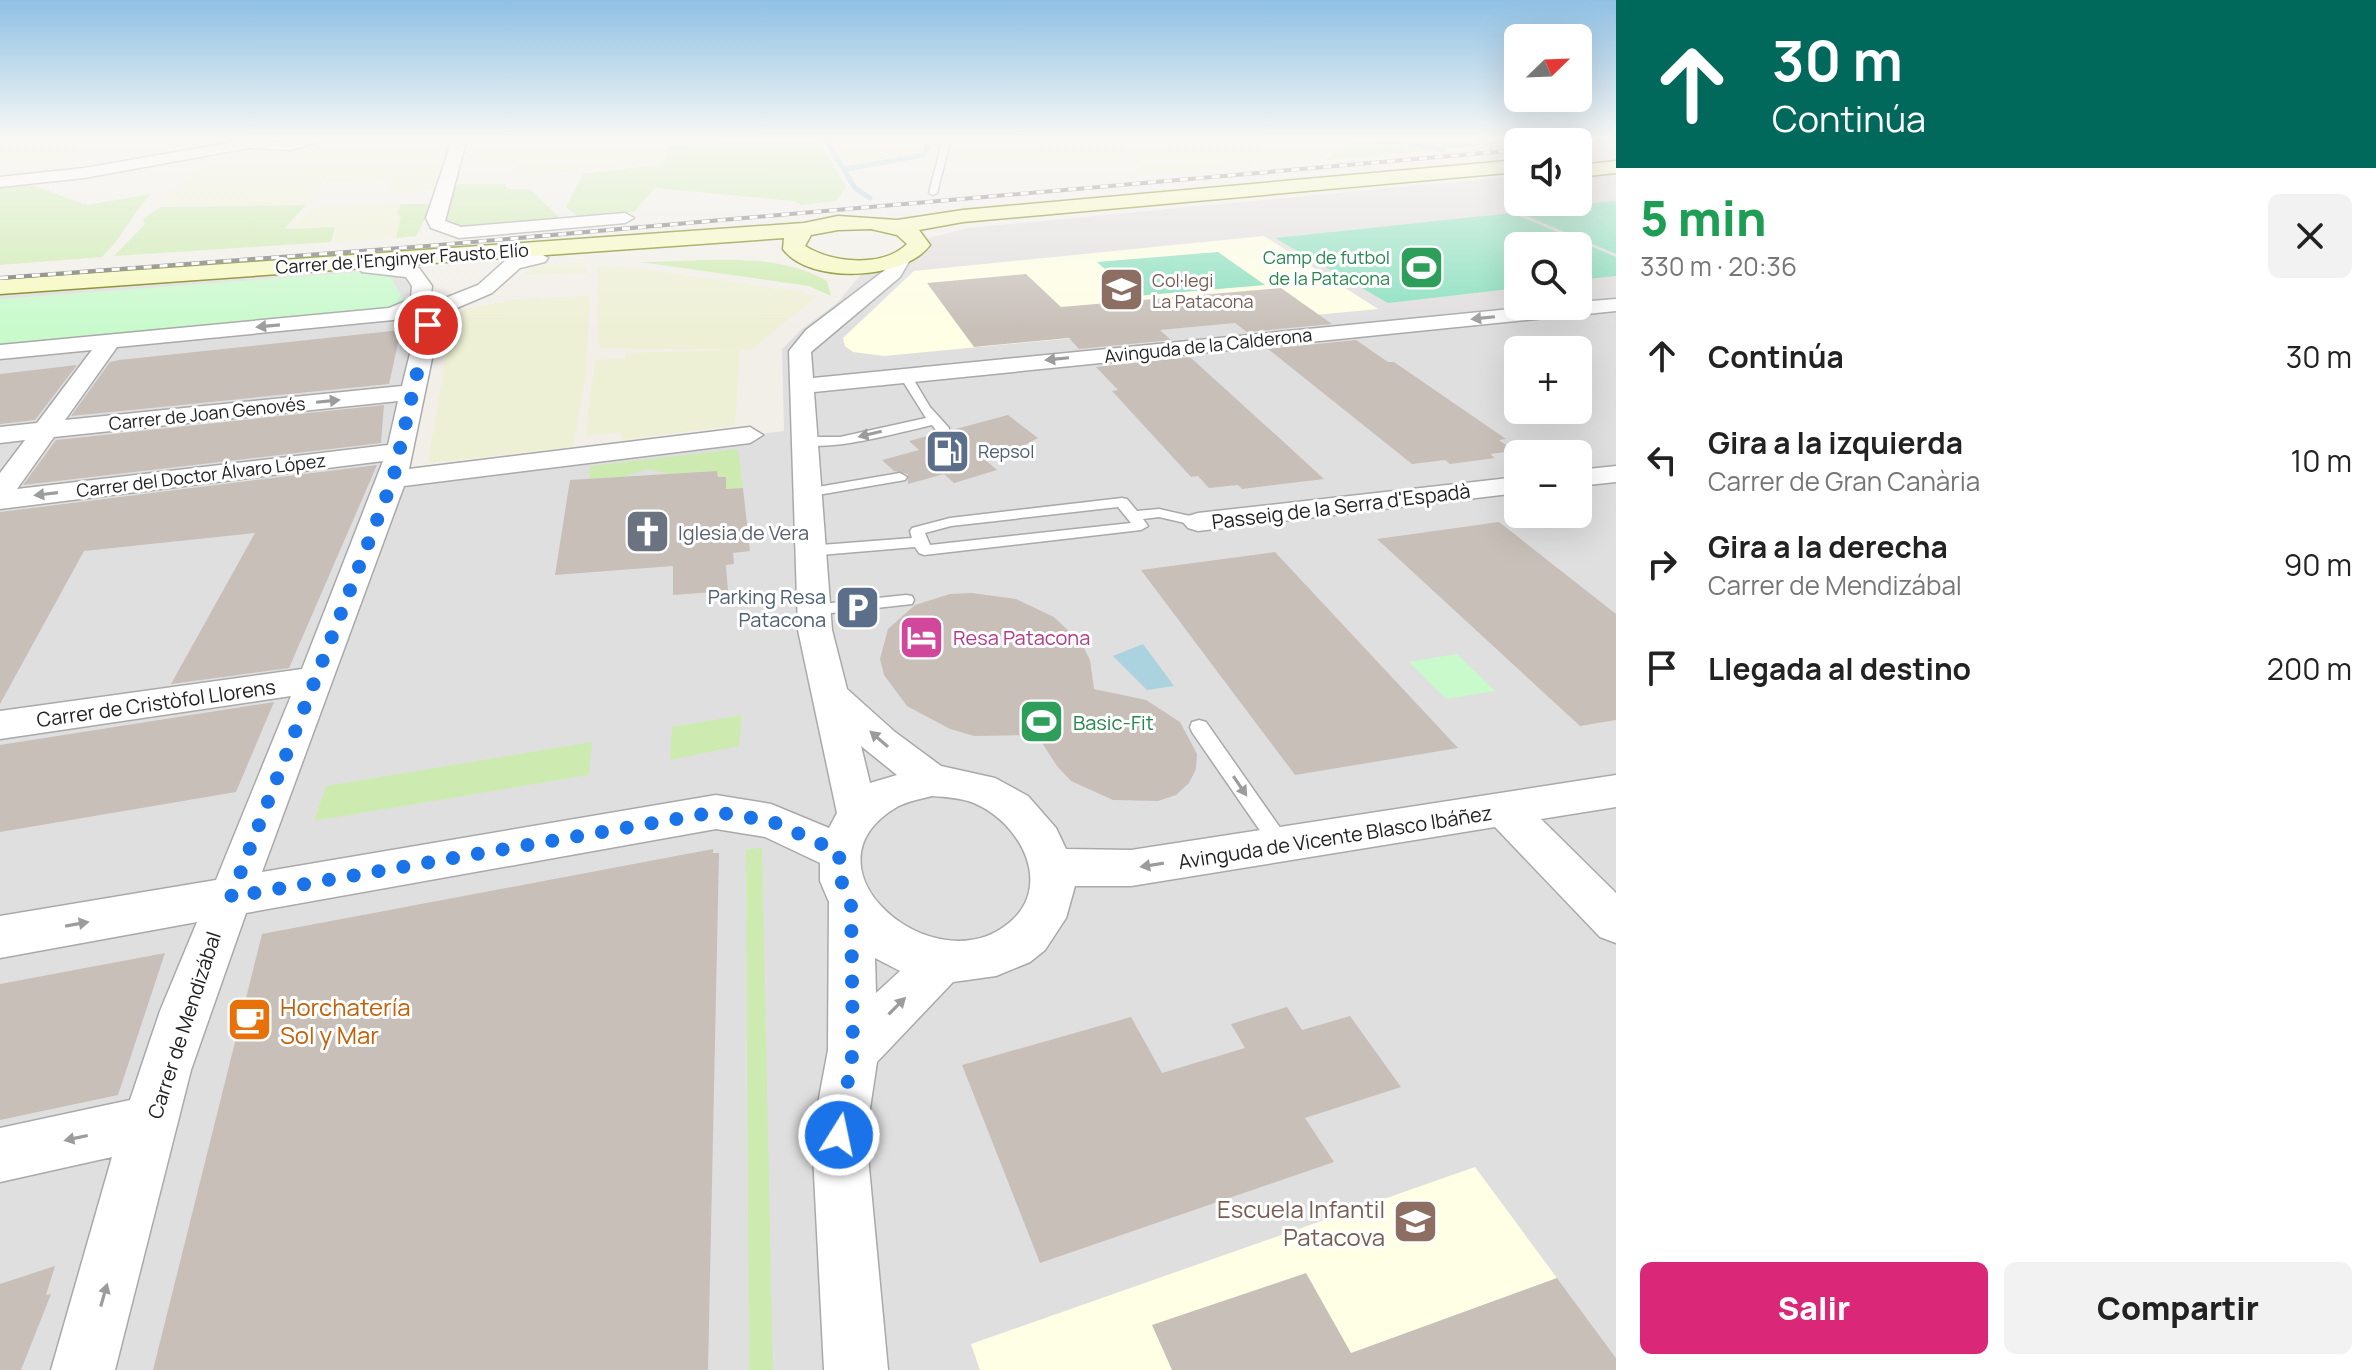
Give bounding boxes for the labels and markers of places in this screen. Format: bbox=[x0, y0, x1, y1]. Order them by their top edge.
sports icon: Camp de futbol de la Patacona bbox=[1397, 243, 1445, 291]
place label: Camp de futbol de la Patacona bbox=[1263, 245, 1390, 290]
school or university icon: Col·legi La Patacona bbox=[1097, 266, 1145, 314]
place label: Col·legi La Patacona bbox=[1152, 268, 1253, 313]
pin bbox=[394, 291, 462, 359]
fuel station icon: Repsol bbox=[923, 427, 971, 475]
place label: Repsol bbox=[978, 439, 1034, 463]
church icon: Iglesia de Vera bbox=[623, 508, 671, 556]
place label: Iglesia de Vera bbox=[678, 519, 809, 546]
place label: Parking Resa Patacona bbox=[708, 583, 826, 633]
parking icon: Parking Resa Patacona bbox=[833, 584, 881, 632]
hotel icon: Resa Patacona bbox=[898, 613, 946, 661]
place label: Resa Patacona bbox=[953, 624, 1090, 651]
sports icon: Basic-Fit bbox=[1018, 698, 1066, 746]
place label: Basic-Fit bbox=[1073, 709, 1154, 736]
place label: Horchatería Sol y Mar bbox=[280, 990, 411, 1051]
cafe icon: Horchatería Sol y Mar bbox=[225, 996, 273, 1044]
place label: Escuela Infantil Patacova bbox=[1217, 1192, 1385, 1253]
school or university icon: Escuela Infantil Patacova bbox=[1392, 1198, 1440, 1246]

